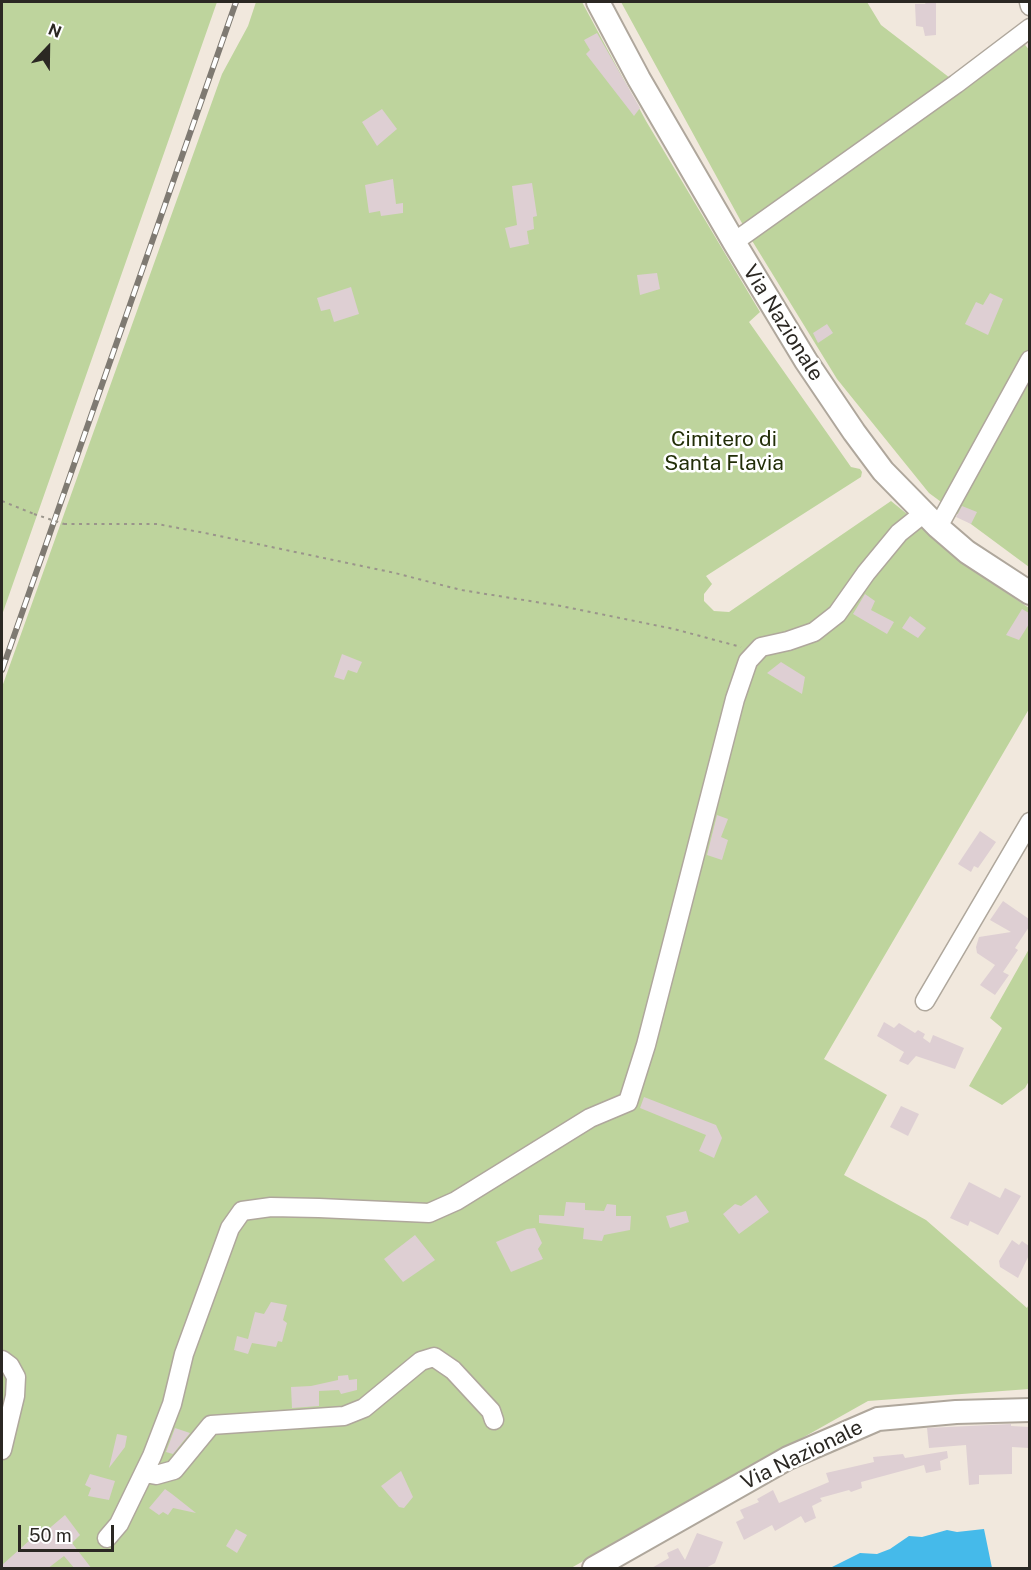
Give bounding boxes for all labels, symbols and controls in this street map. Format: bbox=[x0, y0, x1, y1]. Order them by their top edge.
north arrow bbox=[18, 18, 78, 78]
text: N bbox=[46, 20, 64, 42]
street label: Via Nazionale bbox=[737, 260, 829, 386]
park label: Cimitero di Santa Flavia bbox=[664, 427, 784, 477]
street label: Via Nazionale bbox=[737, 1415, 867, 1495]
scale bar bbox=[21, 1513, 117, 1551]
text: 50 m bbox=[29, 1525, 72, 1546]

